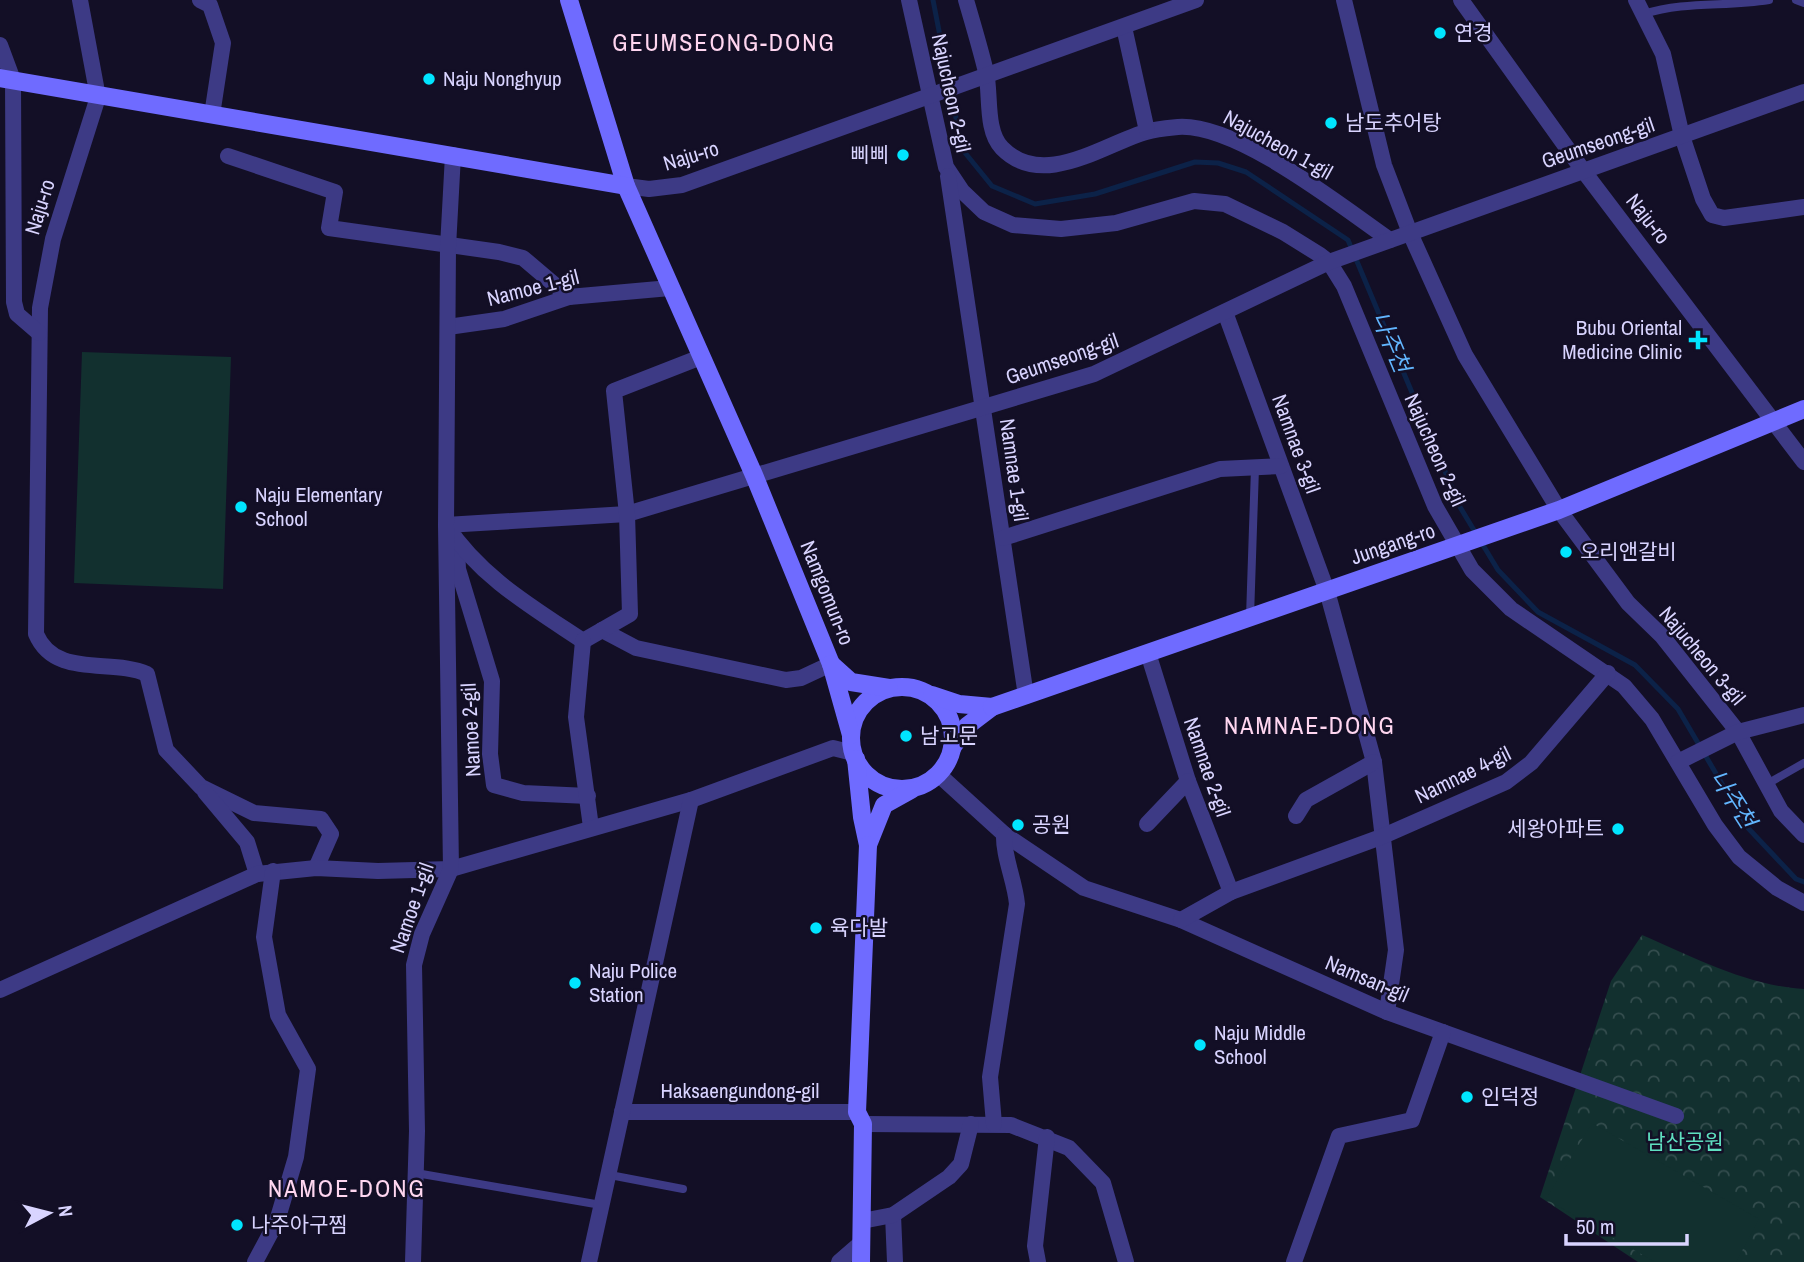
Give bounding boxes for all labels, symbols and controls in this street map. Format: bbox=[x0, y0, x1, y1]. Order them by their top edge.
place label: 연경 bbox=[1454, 18, 1493, 47]
marker: 연경 bbox=[1432, 25, 1448, 41]
district label: GEUMSEONG-DONG bbox=[612, 26, 836, 58]
street label: Najucheon 2-gil bbox=[925, 31, 978, 155]
place label: Naju Nonghyup bbox=[443, 64, 562, 93]
marker: Naju Nonghyup bbox=[421, 71, 437, 87]
street label: Najucheon 1-gil bbox=[1218, 103, 1338, 186]
place label: 남도추어탕 bbox=[1345, 108, 1442, 137]
street label: Geumseong-gil bbox=[1537, 110, 1658, 175]
marker: 남도추어탕 bbox=[1323, 115, 1339, 131]
street label: Naju-ro bbox=[660, 133, 722, 178]
place label: 삐삐 bbox=[850, 140, 889, 169]
marker: 삐삐 bbox=[895, 147, 911, 163]
street label: Naju-ro bbox=[17, 176, 62, 238]
street label: Naju-ro bbox=[1620, 188, 1677, 250]
street label: Namoe 1-gil bbox=[484, 262, 582, 313]
water label: 나주천 bbox=[1365, 307, 1419, 380]
place label: Bubu Oriental Medicine Clinic bbox=[1562, 313, 1682, 366]
street label: Geumseong-gil bbox=[1001, 326, 1122, 391]
marker: Bubu Oriental Medicine Clinic bbox=[1688, 330, 1708, 350]
street label: Najucheon 2-gil bbox=[1398, 389, 1473, 511]
street label: Namnae 3-gil bbox=[1265, 390, 1328, 497]
street label: Namnae 1-gil bbox=[993, 417, 1036, 523]
place label: Naju Elementary School bbox=[255, 480, 383, 533]
marker: Naju Elementary School bbox=[233, 499, 249, 515]
street label: Jungang-ro bbox=[1347, 516, 1439, 571]
street label: Namgomun-ro bbox=[793, 536, 862, 649]
place label: 오리앤갈비 bbox=[1580, 537, 1677, 566]
marker: 오리앤갈비 bbox=[1558, 544, 1574, 560]
street label: Najucheon 3-gil bbox=[1653, 600, 1752, 711]
street label: Namoe 2-gil bbox=[454, 682, 487, 778]
district label: NAMNAE-DONG bbox=[1224, 709, 1396, 741]
street label: Namnae 2-gil bbox=[1177, 713, 1238, 820]
place label: 남고문 bbox=[920, 721, 978, 750]
marker: 남고문 bbox=[898, 728, 914, 744]
street label: Namnae 4-gil bbox=[1410, 739, 1516, 810]
water label: 나주천 bbox=[1703, 764, 1765, 836]
place label: 공원 bbox=[1032, 810, 1071, 839]
place label: 세왕아파트 bbox=[1507, 814, 1604, 843]
marker: 공원 bbox=[1010, 817, 1026, 833]
marker: 세왕아파트 bbox=[1610, 821, 1626, 837]
street label: Namoe 1-gil bbox=[383, 859, 441, 957]
place label: 육다발 bbox=[830, 913, 888, 942]
marker: 육다발 bbox=[808, 920, 824, 936]
street label: Namsan-gil bbox=[1321, 948, 1413, 1009]
place label: Naju Police Station bbox=[589, 956, 677, 1009]
marker: Naju Police Station bbox=[567, 975, 583, 991]
place label: Naju Middle School bbox=[1214, 1018, 1306, 1071]
marker: Naju Middle School bbox=[1192, 1037, 1208, 1053]
street label: Haksaengundong-gil bbox=[661, 1076, 819, 1105]
place label: 인덕정 bbox=[1481, 1082, 1539, 1111]
marker: 인덕정 bbox=[1459, 1089, 1475, 1105]
park label: 남산공원 bbox=[1646, 1127, 1724, 1156]
district label: NAMOE-DONG bbox=[268, 1172, 426, 1204]
north arrow bbox=[14, 1178, 84, 1248]
scale bar bbox=[1566, 1202, 1687, 1246]
text: N bbox=[52, 1204, 79, 1218]
place label: 나주아구찜 bbox=[251, 1210, 348, 1239]
text: 50 m bbox=[1576, 1212, 1614, 1241]
marker: 나주아구찜 bbox=[229, 1217, 245, 1233]

